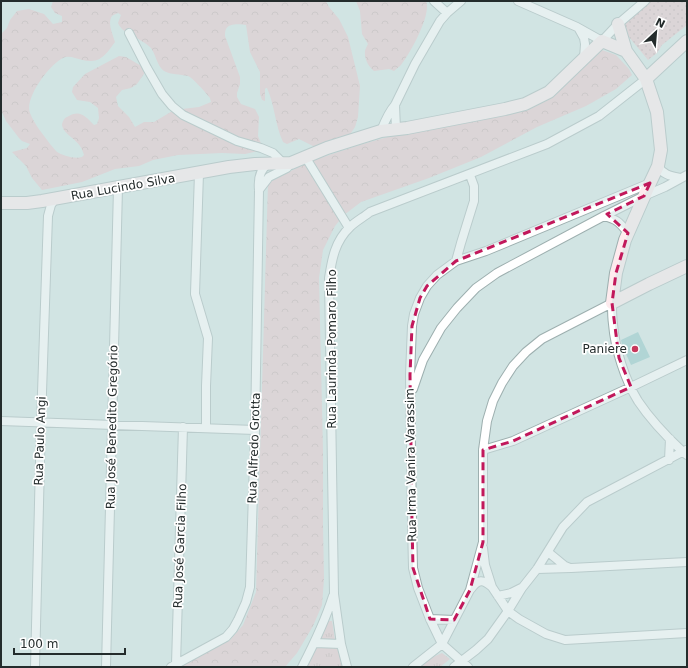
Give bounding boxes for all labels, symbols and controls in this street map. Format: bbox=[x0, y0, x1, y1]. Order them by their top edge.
north arrow bbox=[636, 12, 676, 52]
text: N bbox=[653, 16, 667, 31]
street label: Rua Lucindo Silva bbox=[70, 171, 176, 203]
street label: Rua Laurinda Pomaro Filho bbox=[325, 269, 339, 429]
place label: Paniere bbox=[583, 342, 627, 356]
marker: Paniere bbox=[630, 344, 640, 354]
street label: Rua José Benedito Gregório bbox=[104, 345, 120, 509]
street label: Rua Irma Vanira Varassim bbox=[403, 388, 419, 542]
street label: Rua Alfredo Grotta bbox=[245, 392, 263, 504]
street label: Rua Paulo Angi bbox=[31, 396, 49, 486]
street label: Rua José Garcia Filho bbox=[171, 483, 189, 609]
scale bar bbox=[14, 630, 125, 656]
text: 100 m bbox=[20, 637, 58, 651]

